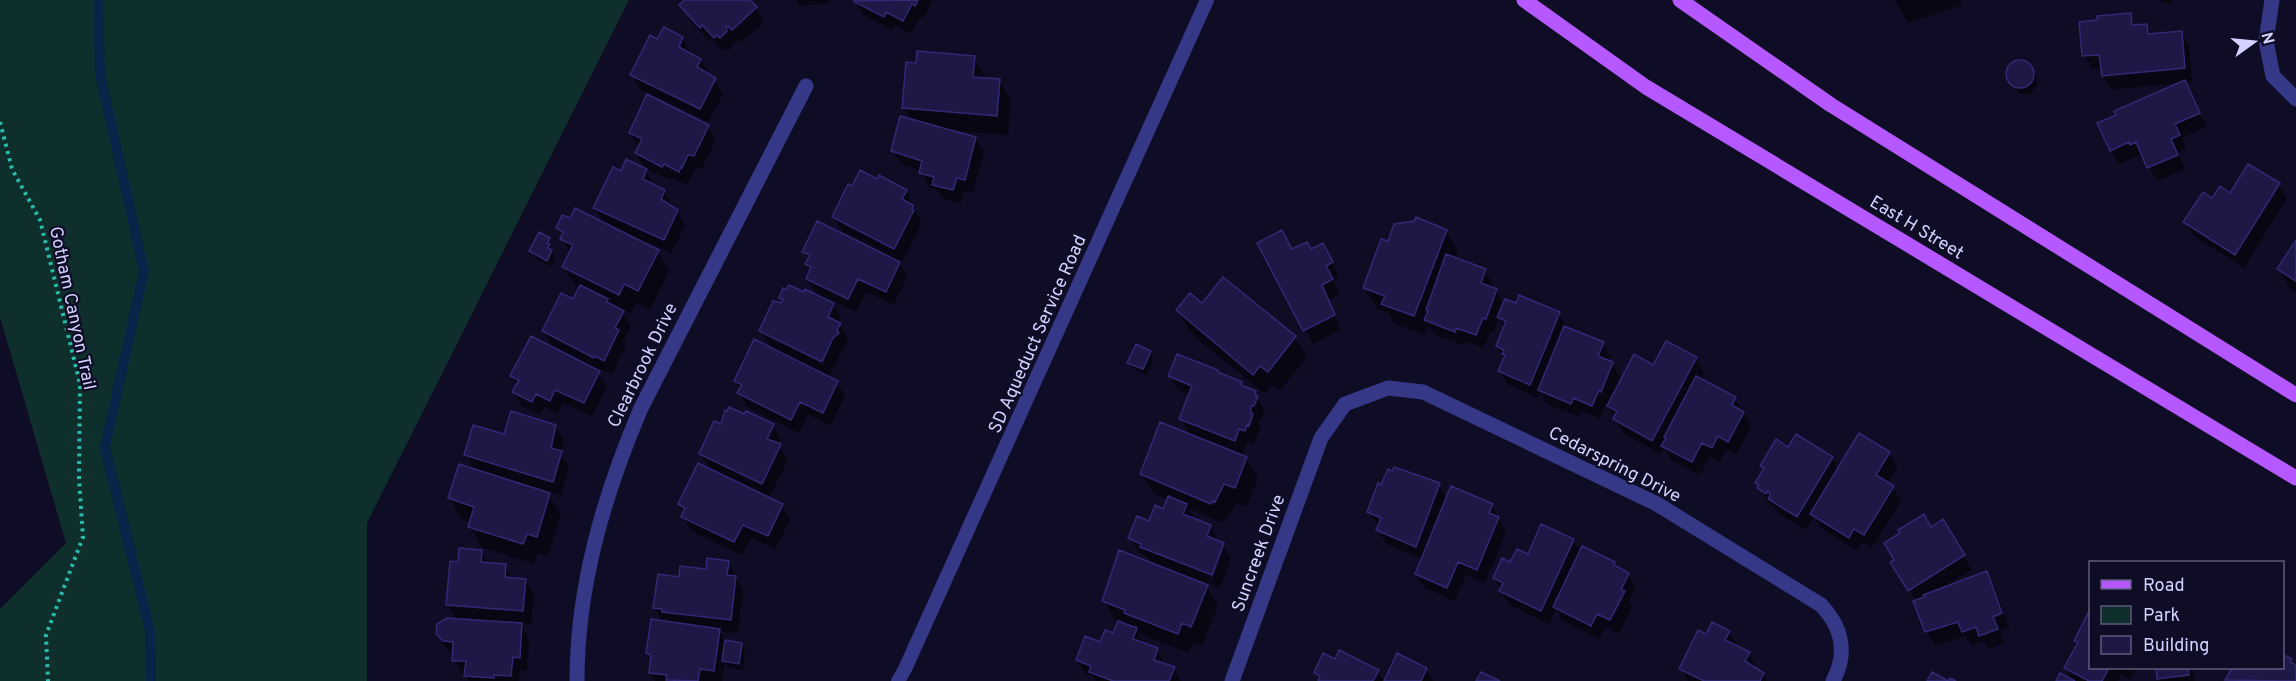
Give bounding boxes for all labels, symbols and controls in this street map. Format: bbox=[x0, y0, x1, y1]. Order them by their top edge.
north arrow bbox=[2224, 12, 2284, 72]
text: N bbox=[2255, 30, 2278, 47]
street label: East H Street bbox=[1865, 191, 1968, 265]
street label: Gotham Canyon Trail bbox=[43, 224, 100, 392]
street label: SD Aqueduct Service Road bbox=[984, 232, 1093, 437]
street label: Clearbrook Drive bbox=[603, 300, 683, 432]
street label: Cedarspring Drive bbox=[1544, 422, 1684, 509]
street label: Suncreek Drive bbox=[1228, 492, 1291, 615]
legend bbox=[2089, 561, 2284, 669]
text: Road bbox=[2143, 575, 2185, 598]
text: Park bbox=[2143, 605, 2180, 628]
text: Building bbox=[2143, 635, 2209, 658]

